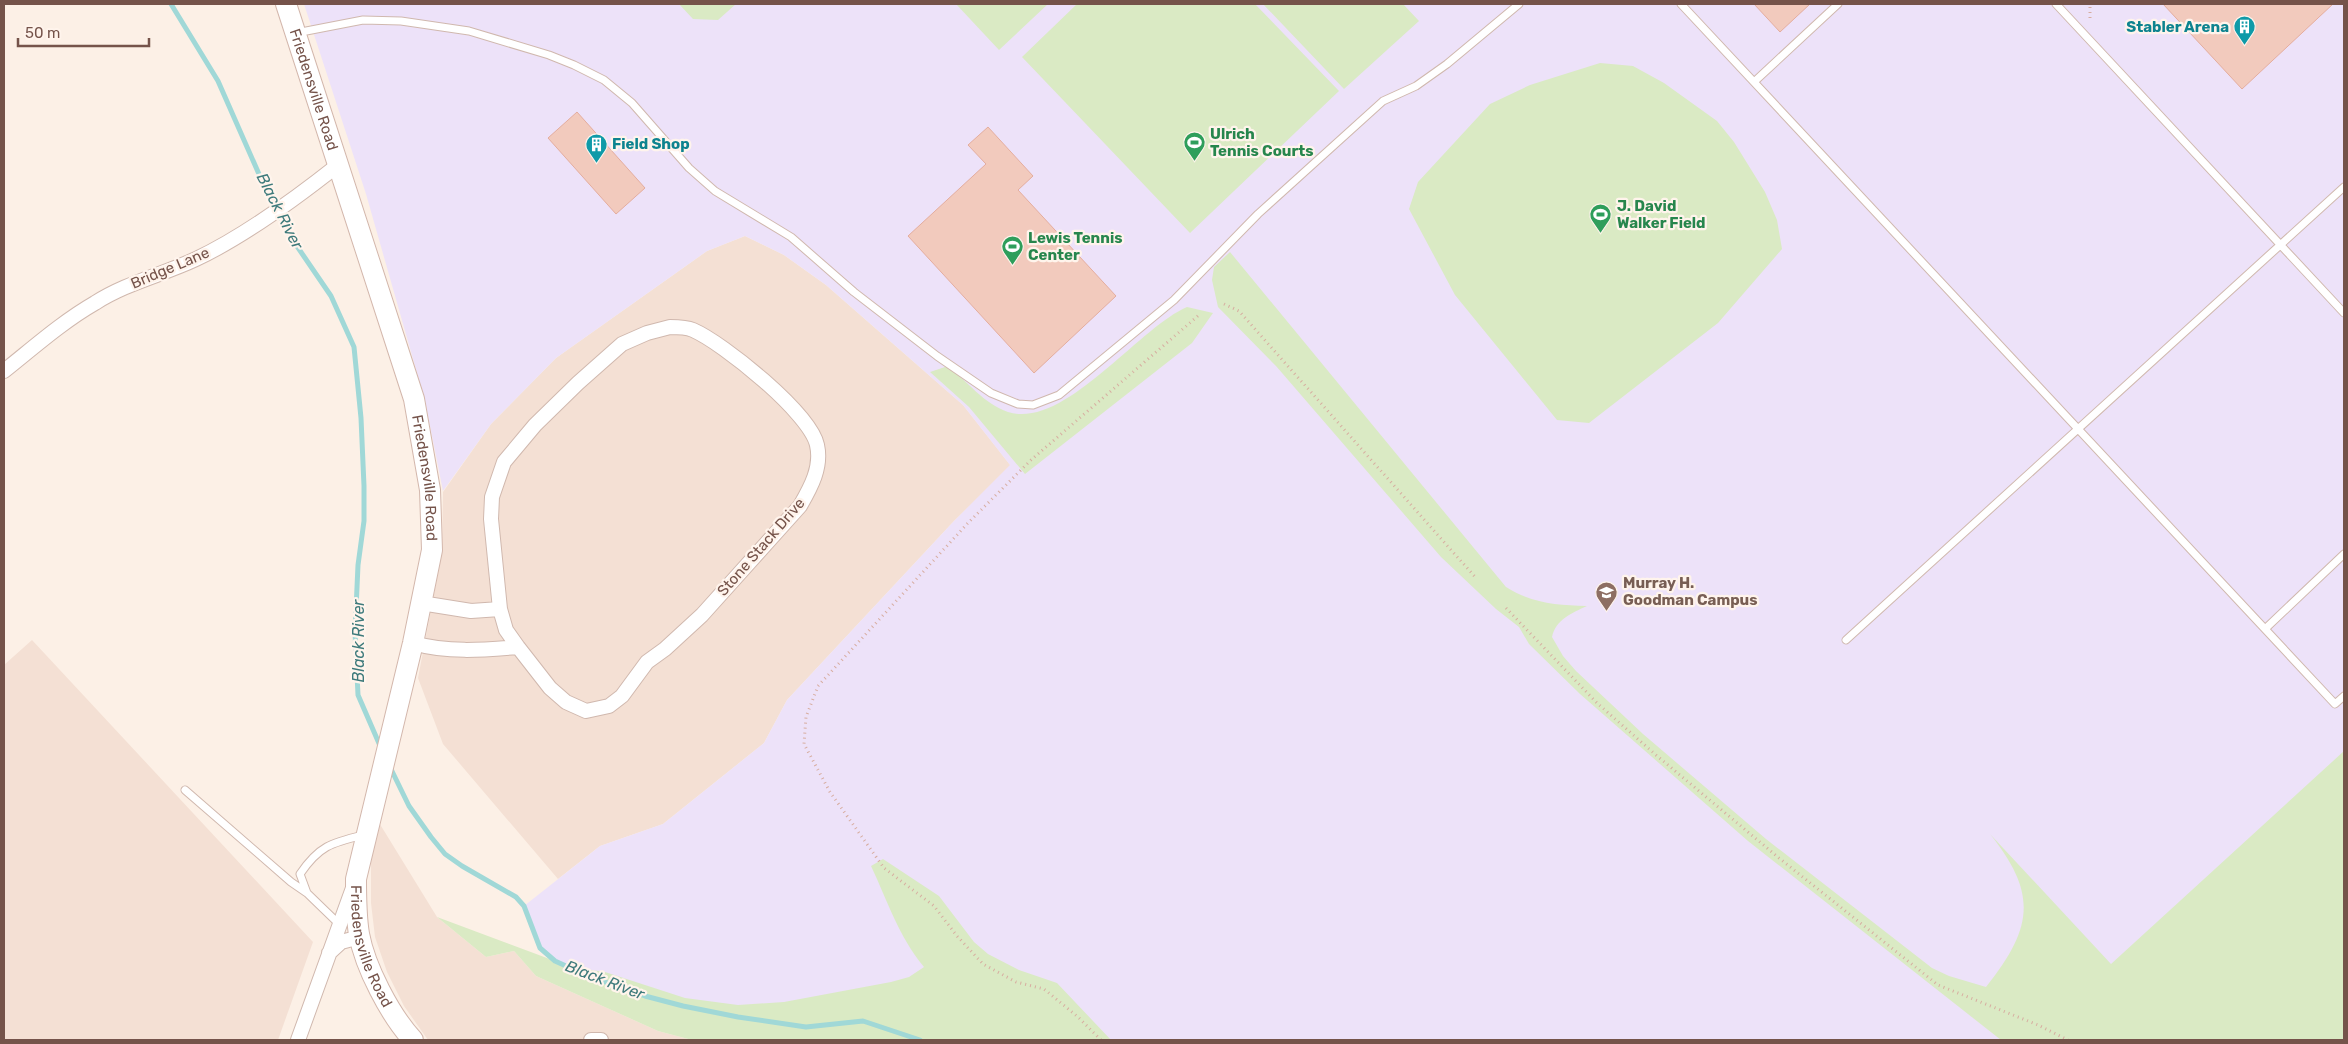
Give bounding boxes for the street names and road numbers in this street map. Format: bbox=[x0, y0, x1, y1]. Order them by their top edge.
street label: Friedensville Road bbox=[286, 26, 342, 153]
street label: Bridge Lane bbox=[128, 243, 212, 293]
street label: Friedensville Road bbox=[408, 413, 441, 541]
street label: Stone Stack Drive bbox=[714, 494, 808, 600]
street label: Friedensville Road bbox=[347, 885, 396, 1010]

